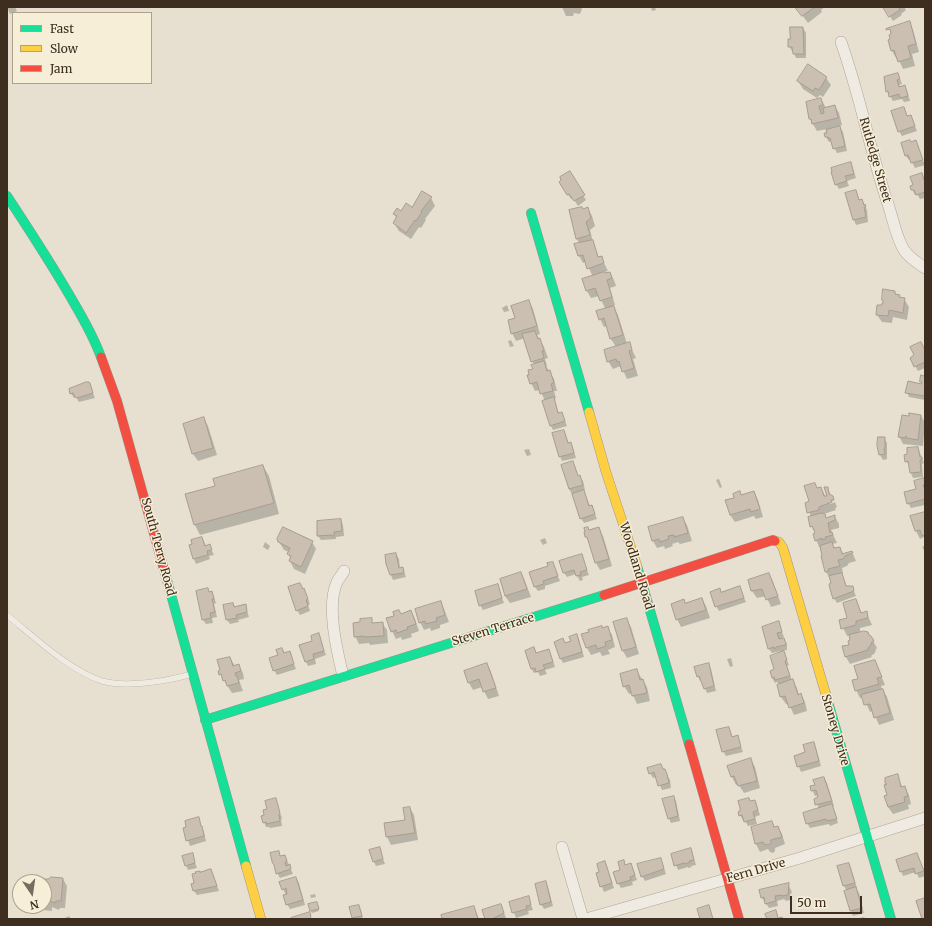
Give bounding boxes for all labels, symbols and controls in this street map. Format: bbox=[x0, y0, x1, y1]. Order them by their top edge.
legend bbox=[12, 12, 152, 84]
text: Fast bbox=[50, 21, 74, 36]
text: Slow bbox=[50, 41, 78, 56]
text: Jam bbox=[50, 61, 72, 76]
street label: Rutledge Street bbox=[856, 116, 894, 204]
street label: South Terry Road bbox=[138, 496, 178, 598]
street label: Woodland Road bbox=[616, 521, 656, 611]
street label: Steven Terrace bbox=[450, 611, 536, 649]
street label: Stoney Drive bbox=[818, 693, 852, 767]
street label: Fern Drive bbox=[725, 856, 787, 886]
north arrow bbox=[12, 874, 52, 914]
scale bar bbox=[792, 888, 864, 914]
text: 50 m bbox=[797, 895, 826, 910]
text: N bbox=[29, 897, 40, 913]

